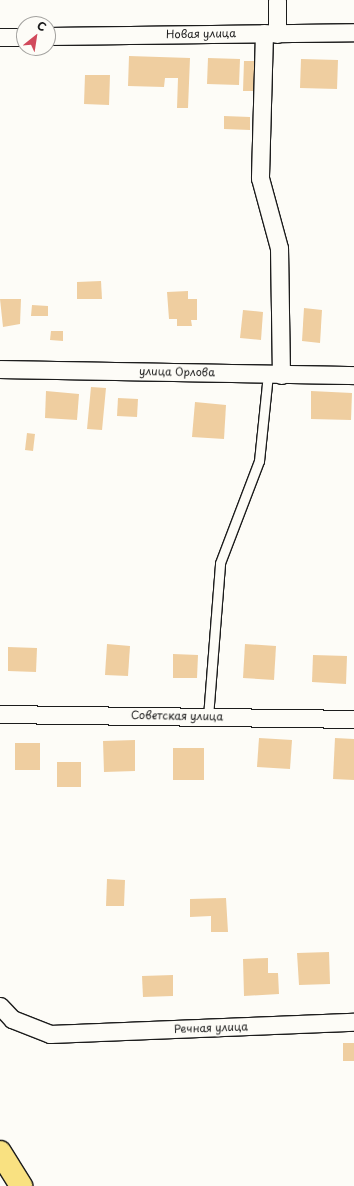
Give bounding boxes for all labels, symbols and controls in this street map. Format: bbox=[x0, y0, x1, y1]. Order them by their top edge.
north arrow bbox=[16, 16, 56, 56]
text: С bbox=[34, 17, 50, 35]
street label: Новая улица bbox=[166, 27, 236, 41]
street label: улица Орлова bbox=[139, 365, 215, 379]
street label: Советская улица bbox=[130, 709, 224, 723]
street label: Речная улица bbox=[173, 1020, 249, 1036]

